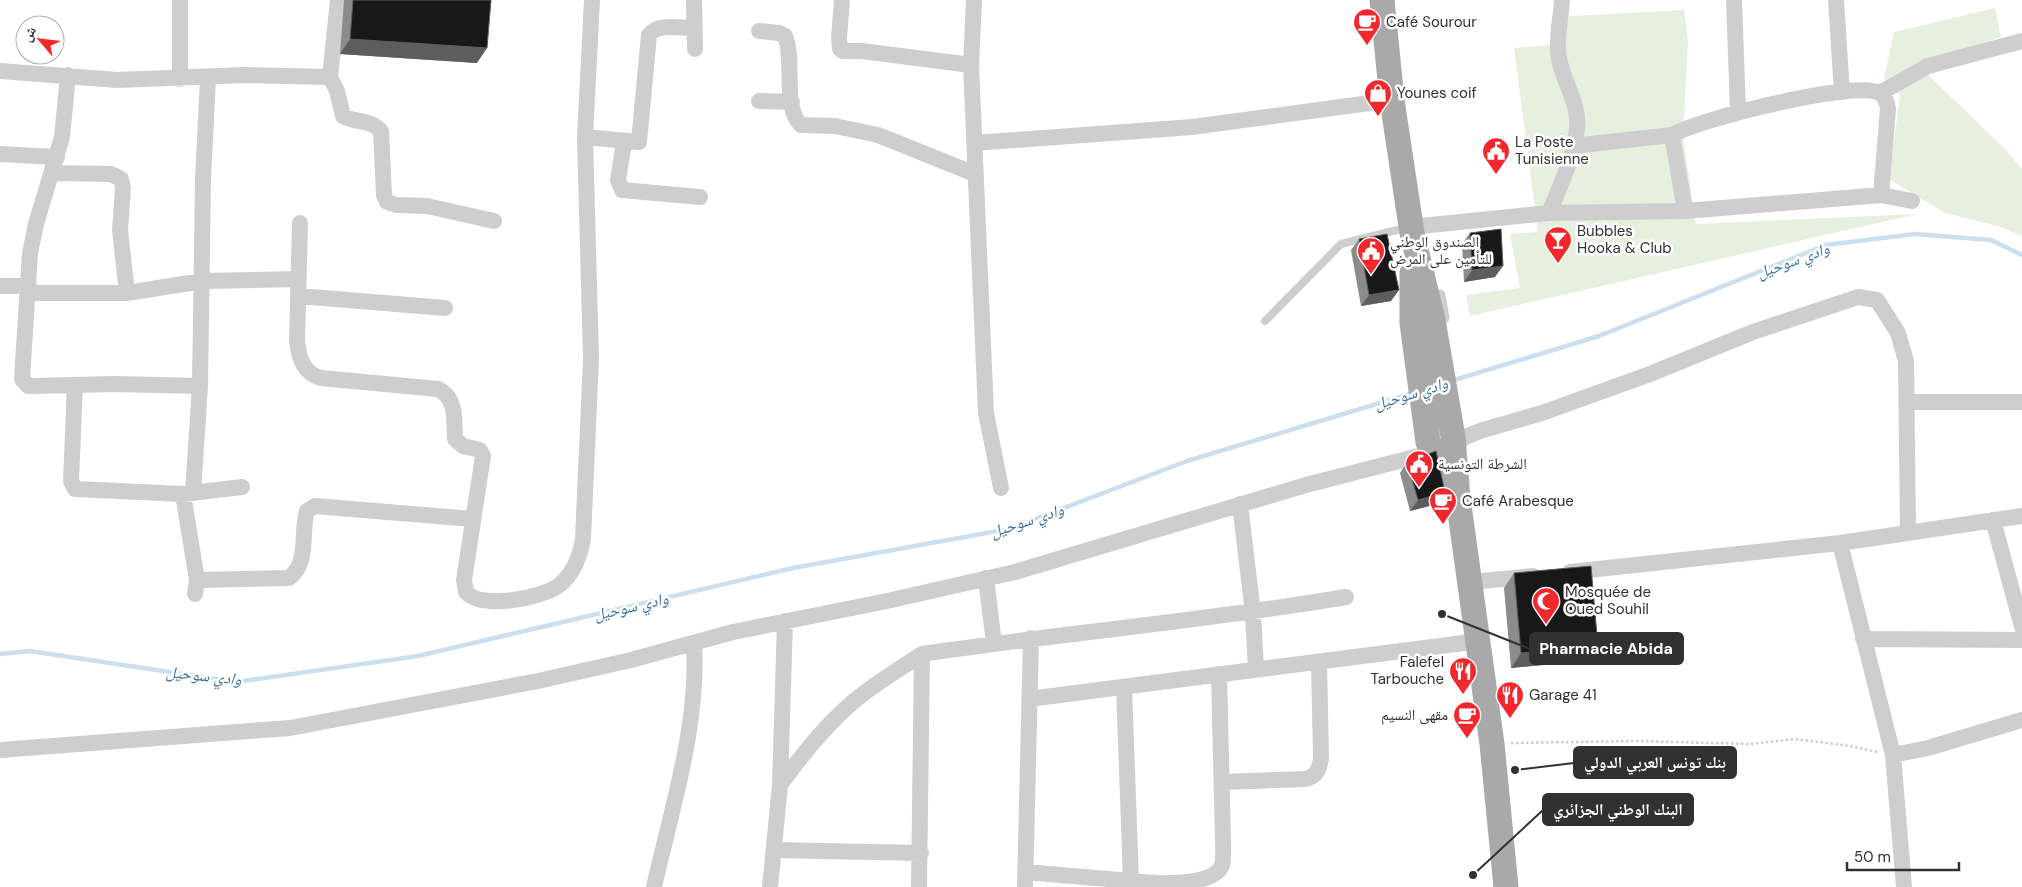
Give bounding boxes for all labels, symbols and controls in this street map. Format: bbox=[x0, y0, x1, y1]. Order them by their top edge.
cafe icon: Café Sourour bbox=[1352, 7, 1382, 46]
place label: Café Sourour bbox=[1386, 12, 1477, 32]
north arrow bbox=[15, 15, 65, 65]
text: ش bbox=[17, 23, 40, 45]
shop icon: Younes coif bbox=[1363, 78, 1393, 117]
place label: Younes coif bbox=[1397, 83, 1477, 103]
place label: La Poste Tunisienne bbox=[1515, 132, 1589, 169]
public building icon: La Poste Tunisienne bbox=[1481, 136, 1511, 175]
place label: Bubbles Hooka & Club bbox=[1577, 221, 1672, 258]
bar icon: Bubbles Hooka & Club bbox=[1543, 225, 1573, 264]
place label: الصندوق الوطني للتأمين على المرض bbox=[1390, 232, 1492, 269]
public building icon: الصندوق الوطني للتأمين على المرض bbox=[1356, 236, 1386, 275]
water label: وادي سوحيل bbox=[1754, 237, 1834, 285]
water label: وادي سوحيل bbox=[1372, 372, 1452, 417]
public building icon: الشرطة التونسية bbox=[1404, 449, 1434, 488]
place label: الشرطة التونسية bbox=[1438, 454, 1527, 474]
cafe icon: Café Arabesque bbox=[1428, 486, 1458, 525]
place label: Café Arabesque bbox=[1462, 491, 1574, 511]
water label: وادي سوحيل bbox=[988, 499, 1068, 544]
place label: Mosquée de Oued Souhil bbox=[1565, 582, 1651, 619]
mosque icon: Mosquée de Oued Souhil bbox=[1531, 586, 1561, 625]
water label: وادي سوحيل bbox=[592, 588, 671, 627]
callout: Pharmacie Abida bbox=[1530, 633, 1683, 664]
text: Pharmacie Abida bbox=[1539, 638, 1673, 659]
place label: Falefel Tarbouche bbox=[1370, 652, 1444, 689]
restaurant icon: Falefel Tarbouche bbox=[1448, 656, 1478, 695]
water label: وادي سوحيل bbox=[165, 661, 243, 692]
restaurant icon: Garage 41 bbox=[1495, 680, 1525, 719]
place label: Garage 41 bbox=[1529, 685, 1597, 705]
cafe icon: مقهى النسيم bbox=[1452, 700, 1482, 739]
place label: مقهى النسيم bbox=[1381, 705, 1448, 725]
callout: بنك تونس العربي الدولي bbox=[1574, 747, 1736, 778]
text: بنك تونس العربي الدولي bbox=[1584, 752, 1726, 775]
callout: البنك الوطني الجزائري bbox=[1543, 794, 1693, 825]
text: البنك الوطني الجزائري bbox=[1553, 799, 1683, 822]
scale bar bbox=[1847, 840, 1960, 872]
text: 50 m bbox=[1854, 847, 1891, 867]

